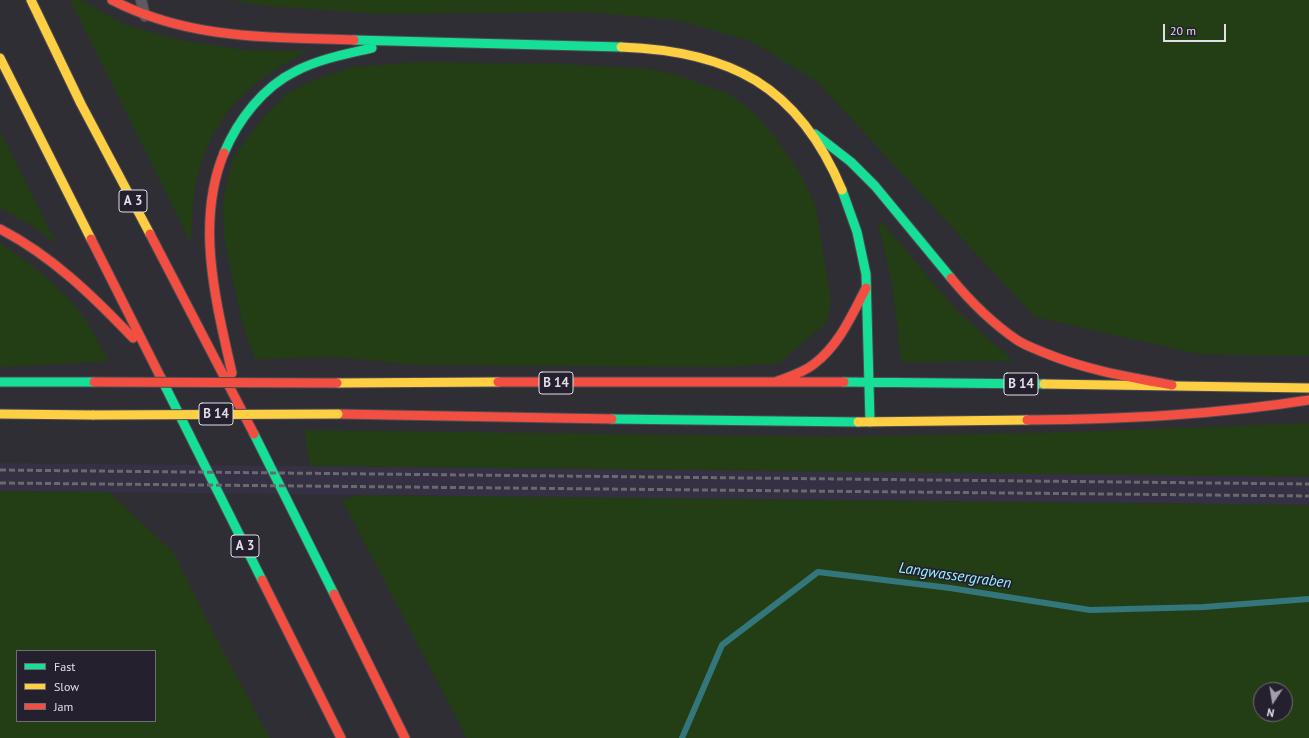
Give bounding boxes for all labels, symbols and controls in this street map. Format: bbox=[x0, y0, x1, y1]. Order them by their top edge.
scale bar bbox=[1165, 16, 1228, 42]
text: 20 m bbox=[1170, 23, 1196, 38]
road number: A 3 bbox=[119, 190, 147, 212]
road number: B 14 bbox=[539, 372, 573, 394]
road number: B 14 bbox=[1004, 373, 1038, 395]
road number: B 14 bbox=[199, 403, 233, 425]
road number: A 3 bbox=[231, 535, 259, 557]
water label: Langwassergraben bbox=[898, 559, 1012, 593]
legend bbox=[16, 650, 156, 722]
text: Fast bbox=[54, 659, 75, 674]
text: Slow bbox=[54, 679, 79, 694]
north arrow bbox=[1253, 682, 1293, 722]
text: Jam bbox=[54, 699, 73, 714]
text: N bbox=[1266, 705, 1276, 720]

